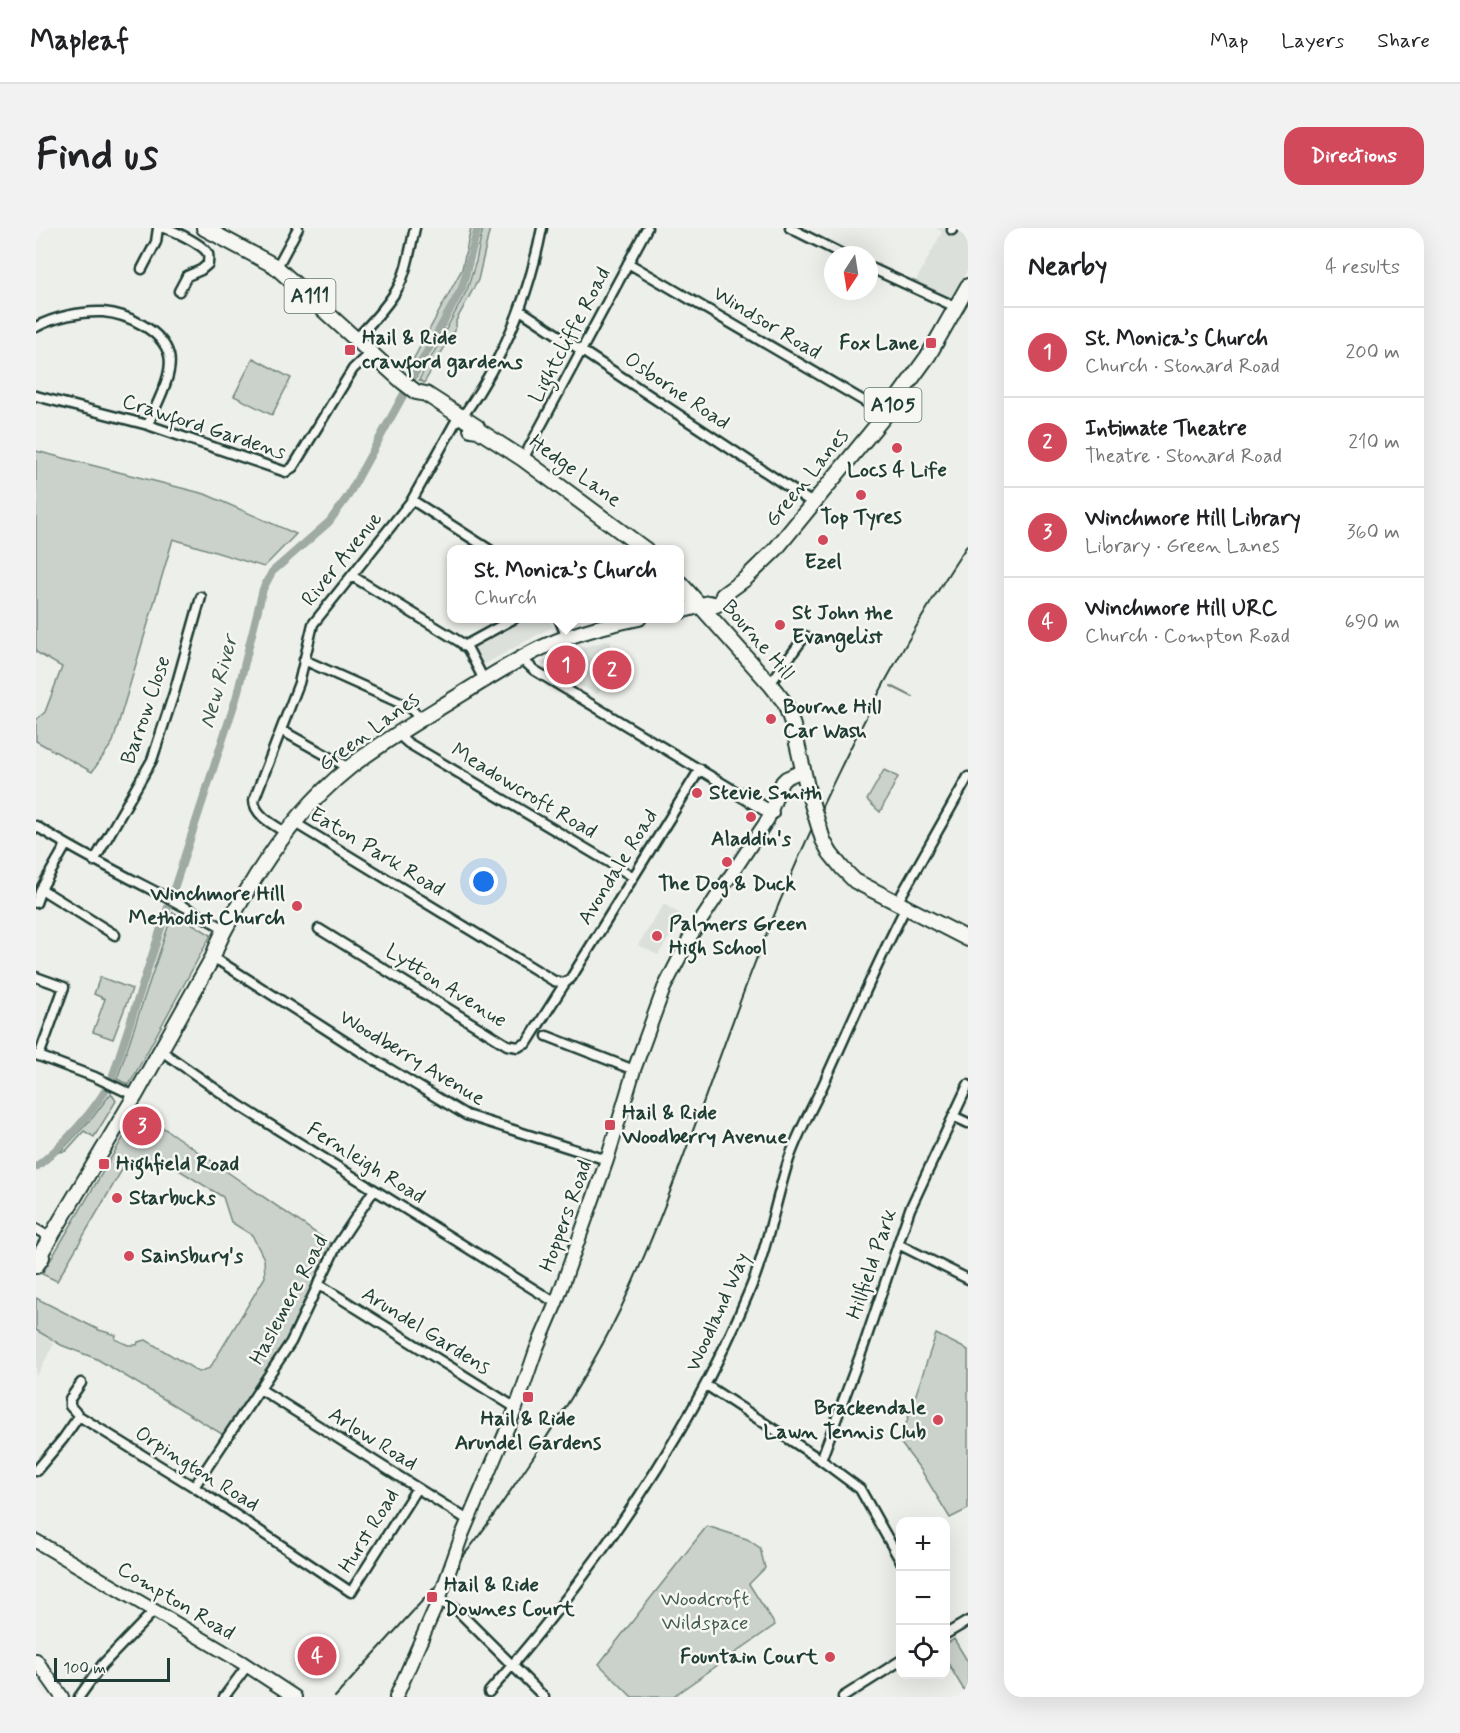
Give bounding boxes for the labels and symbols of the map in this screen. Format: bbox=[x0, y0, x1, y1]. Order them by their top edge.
north arrow bbox=[824, 246, 878, 300]
street label: Lightcliffe Road bbox=[523, 262, 619, 409]
road number: A111 bbox=[284, 279, 336, 313]
street label: Windsor Road bbox=[708, 280, 826, 366]
place label: Hail & Ride crawford gardens bbox=[362, 324, 524, 378]
place label: Fox Lane bbox=[839, 329, 919, 357]
marker: Fox Lane bbox=[924, 336, 938, 350]
marker: Hail & Ride crawford gardens bbox=[343, 343, 357, 357]
street label: Osborne Road bbox=[619, 345, 735, 437]
street label: Crawford Gardens bbox=[118, 387, 290, 469]
road number: A105 bbox=[864, 388, 922, 422]
street label: Green Lanes bbox=[759, 423, 855, 533]
street label: Hedge Lane bbox=[523, 428, 627, 515]
marker: Locs 4 Life bbox=[890, 441, 904, 455]
place label: Locs 4 Life bbox=[847, 456, 947, 484]
marker: Top Tyres bbox=[854, 488, 868, 502]
place label: Top Tyres bbox=[820, 503, 903, 531]
street label: River Avenue bbox=[295, 506, 389, 612]
marker: Ezel bbox=[816, 533, 830, 547]
place label: Ezel bbox=[804, 548, 842, 576]
street label: Bourne Hill bbox=[715, 594, 801, 686]
place label: St John the Evangelist bbox=[792, 599, 894, 653]
marker: St John the Evangelist bbox=[773, 618, 787, 632]
water label: New River bbox=[193, 630, 246, 731]
pin: 1 bbox=[546, 642, 586, 688]
pin: 2 bbox=[592, 648, 632, 692]
street label: Barrow Close bbox=[114, 652, 178, 768]
street label: Green Lanes bbox=[313, 686, 425, 778]
place label: Bourne Hill Car Wash bbox=[783, 693, 881, 745]
marker: Bourne Hill Car Wash bbox=[764, 712, 778, 726]
street label: Meadowcroft Road bbox=[446, 736, 602, 846]
place label: Stevie Smith bbox=[709, 779, 822, 807]
marker: Stevie Smith bbox=[690, 786, 704, 800]
street label: Eaton Park Road bbox=[304, 801, 450, 903]
street label: Avondale Road bbox=[571, 804, 665, 930]
marker: Aladdin's bbox=[744, 810, 758, 824]
place label: Aladdin's bbox=[711, 825, 792, 853]
marker: The Dog & Duck bbox=[720, 855, 734, 869]
your location bbox=[469, 867, 498, 896]
place label: The Dog & Duck bbox=[658, 870, 796, 898]
place label: Winchmore Hill Methodist Church bbox=[128, 880, 285, 932]
marker: Winchmore Hill Methodist Church bbox=[290, 899, 304, 913]
place label: Palmers Green High School bbox=[669, 910, 807, 964]
marker: Palmers Green High School bbox=[650, 929, 664, 943]
street label: Lytton Avenue bbox=[380, 938, 512, 1034]
street label: Woodberry Avenue bbox=[334, 1003, 490, 1113]
place label: Hail & Ride Woodberry Avenue bbox=[621, 1099, 788, 1151]
pin: 3 bbox=[122, 1104, 162, 1148]
street label: Fernleigh Road bbox=[301, 1115, 431, 1211]
marker: Hail & Ride Woodberry Avenue bbox=[603, 1118, 617, 1132]
place label: Highfield Road bbox=[116, 1150, 239, 1180]
street label: Hoppers Road bbox=[533, 1156, 599, 1276]
marker: Highfield Road bbox=[97, 1157, 111, 1171]
place label: Starbucks bbox=[129, 1184, 216, 1212]
marker: Starbucks bbox=[110, 1191, 124, 1205]
street label: Hillfield Park bbox=[840, 1205, 904, 1323]
street label: Haslemere Road bbox=[243, 1230, 335, 1370]
place label: Sainsbury's bbox=[141, 1242, 244, 1270]
street label: Woodland Way bbox=[679, 1248, 757, 1376]
marker: Sainsbury's bbox=[122, 1249, 136, 1263]
street label: Arundel Gardens bbox=[356, 1280, 496, 1382]
marker: Hail & Ride Arundel Gardens bbox=[521, 1390, 535, 1404]
place label: Brackendale Lawn Tennis Club bbox=[764, 1394, 927, 1446]
street label: Arlow Road bbox=[323, 1401, 423, 1477]
place label: Hail & Ride Arundel Gardens bbox=[455, 1405, 602, 1457]
marker: Brackendale Lawn Tennis Club bbox=[931, 1413, 945, 1427]
street label: Orpington Road bbox=[129, 1420, 265, 1518]
street label: Hurst Road bbox=[332, 1483, 406, 1579]
street label: Compton Road bbox=[112, 1555, 240, 1647]
place label: Hail & Ride Downes Court bbox=[444, 1571, 575, 1623]
park label: Woodcroft Wildspace bbox=[661, 1585, 749, 1637]
marker: Hail & Ride Downes Court bbox=[425, 1590, 439, 1604]
pin: 4 bbox=[298, 1634, 336, 1678]
place label: Fountain Court bbox=[680, 1643, 819, 1671]
marker: Fountain Court bbox=[823, 1650, 837, 1664]
scale bar bbox=[54, 1655, 170, 1682]

